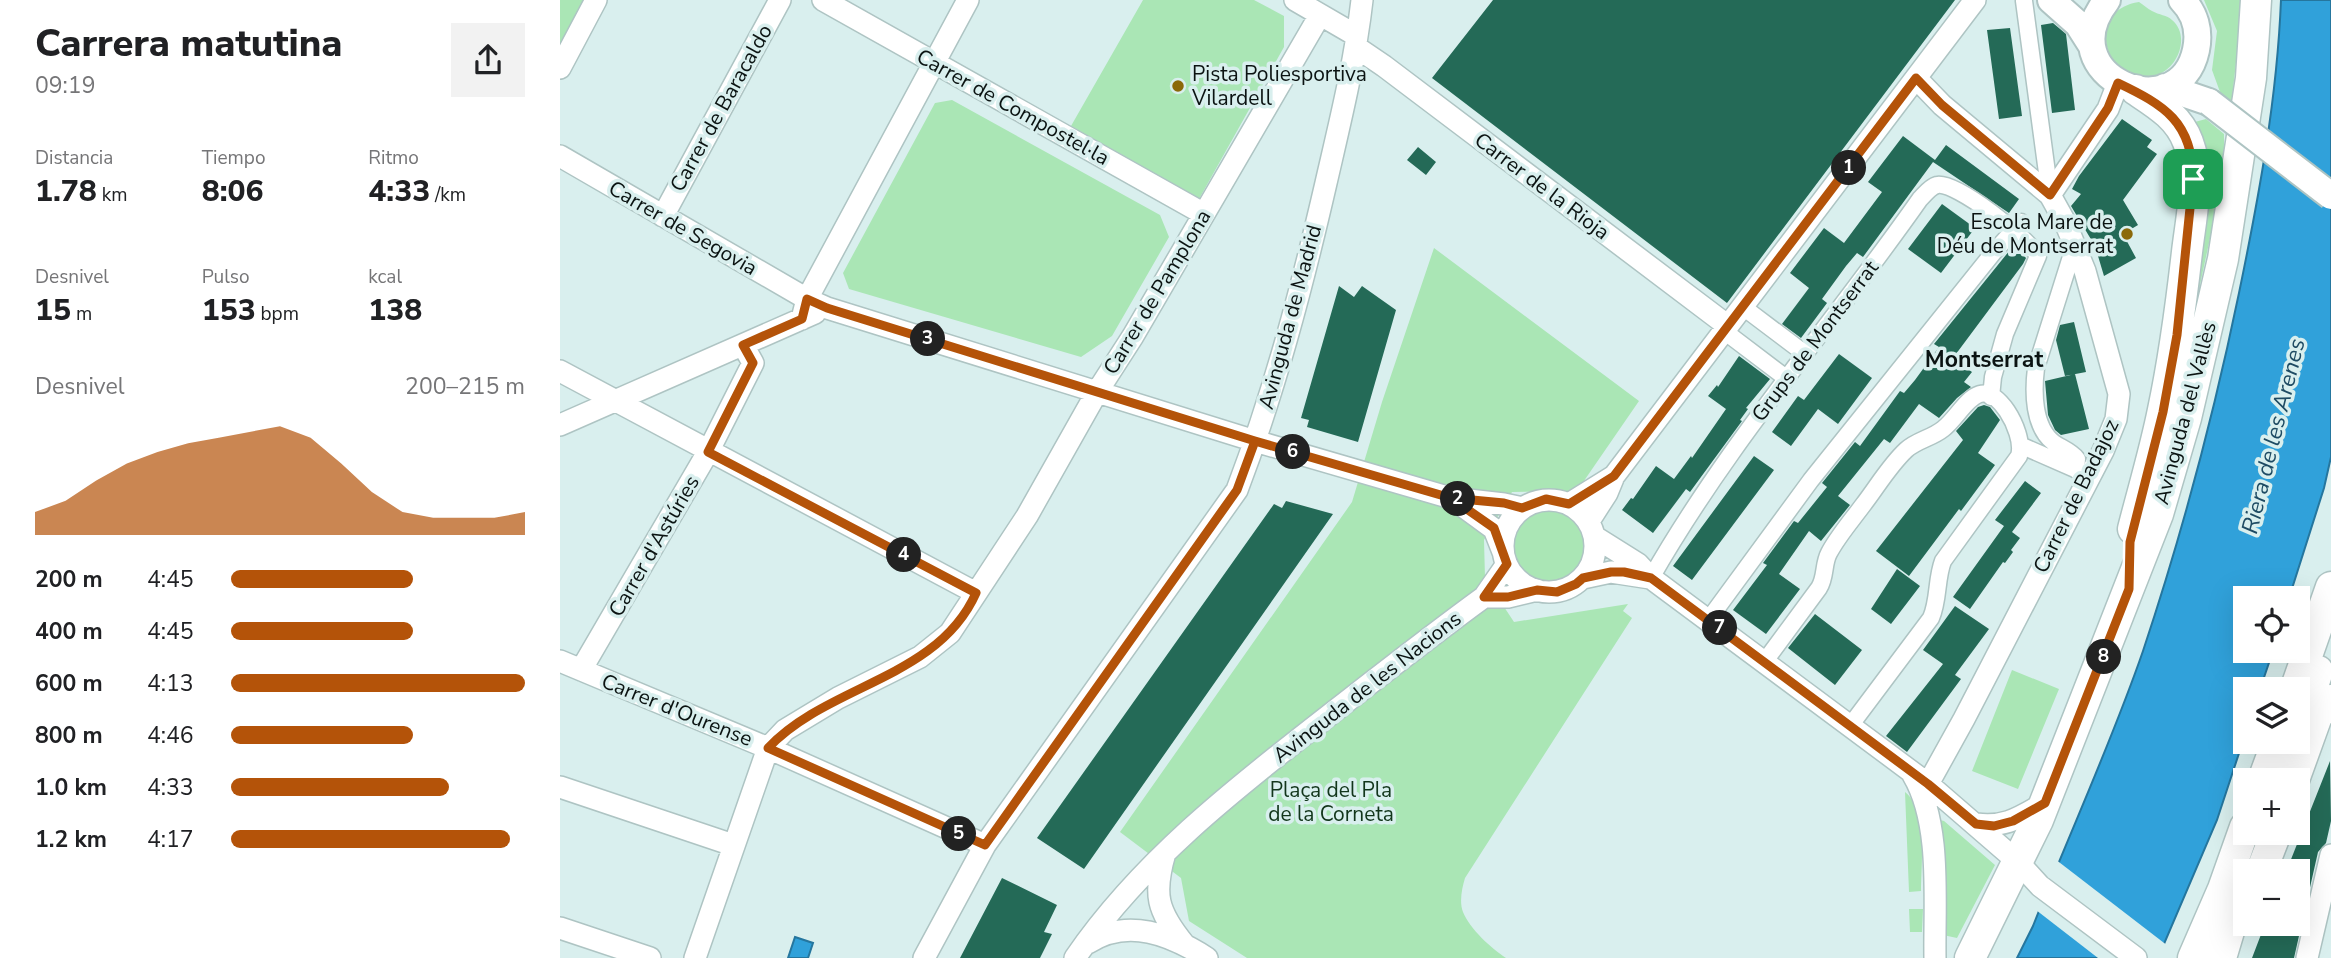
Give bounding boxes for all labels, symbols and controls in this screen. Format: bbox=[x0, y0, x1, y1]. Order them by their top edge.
text: Carrera matutina bbox=[35, 18, 343, 69]
street label: Carrer de Baracaldo bbox=[663, 19, 779, 197]
button: share bbox=[451, 23, 525, 97]
street label: Carrer de Compostel·la bbox=[912, 42, 1114, 172]
place label: Pista Poliesportiva Vilardell bbox=[1191, 60, 1367, 112]
text: 09:19 bbox=[35, 70, 95, 101]
marker: Pista Poliesportiva Vilardell bbox=[1170, 78, 1186, 94]
street label: Carrer de la Rioja bbox=[1469, 126, 1615, 246]
text: Distancia bbox=[35, 145, 113, 171]
text: Tiempo bbox=[202, 145, 266, 171]
text: Ritmo bbox=[368, 145, 419, 171]
pin bbox=[2163, 149, 2223, 209]
pin: 1 bbox=[1832, 150, 1866, 186]
text: 1 bbox=[1843, 154, 1854, 180]
icon: arrive bbox=[2174, 160, 2212, 198]
text: 1.78 bbox=[35, 171, 97, 212]
text: 8:06 bbox=[202, 171, 263, 212]
text: 4:33 bbox=[368, 171, 430, 212]
street label: Carrer de Segovia bbox=[603, 174, 763, 282]
text: km bbox=[97, 182, 127, 208]
text: /km bbox=[430, 182, 466, 208]
street label: Carrer de Pamplona bbox=[1097, 204, 1217, 380]
place label: Escola Mare de Déu de Montserrat bbox=[1937, 208, 2114, 260]
street label: Avinguda de Madrid bbox=[1252, 222, 1328, 412]
marker: Escola Mare de Déu de Montserrat bbox=[2119, 226, 2135, 242]
street label: Grups de Montserrat bbox=[1745, 254, 1885, 427]
text: Desnivel bbox=[35, 264, 109, 290]
text: Pulso bbox=[202, 264, 249, 290]
text: kcal bbox=[368, 264, 402, 290]
text: 15 bbox=[35, 290, 71, 331]
text: 153 bbox=[202, 290, 256, 331]
text: 138 bbox=[368, 290, 422, 331]
text: m bbox=[71, 301, 92, 327]
text: bpm bbox=[256, 301, 299, 327]
street label: Avinguda del Vallès bbox=[2147, 318, 2223, 508]
pin: 3 bbox=[910, 322, 946, 356]
text: 3 bbox=[922, 325, 933, 351]
water label: Riera de les Arenes bbox=[2234, 335, 2313, 537]
district label: Montserrat bbox=[1925, 344, 2043, 375]
text: Desnivel bbox=[35, 371, 125, 402]
text: 200–215 m bbox=[405, 371, 525, 402]
street label: Carrer de Badajoz bbox=[2027, 414, 2125, 577]
pin: 6 bbox=[1276, 434, 1310, 470]
text: 6 bbox=[1287, 438, 1298, 464]
street label: Carrer d'Astúries bbox=[602, 470, 706, 622]
pin: 2 bbox=[1440, 482, 1476, 516]
text: 2 bbox=[1452, 485, 1463, 511]
pin: 4 bbox=[886, 538, 922, 572]
text: 4 bbox=[898, 541, 909, 567]
text: 200 m bbox=[35, 564, 103, 595]
text: 4:45 bbox=[147, 564, 194, 595]
map controls bbox=[2233, 586, 2310, 936]
button: locate bbox=[2233, 586, 2310, 663]
street label: Avinguda de les Nacions bbox=[1267, 605, 1467, 769]
pin: 7 bbox=[1702, 610, 1738, 646]
text: 7 bbox=[1714, 614, 1725, 640]
text: 400 m bbox=[35, 616, 103, 647]
text: 4:45 bbox=[147, 616, 194, 647]
pin: 8 bbox=[2086, 640, 2122, 674]
text: 8 bbox=[2098, 643, 2109, 669]
street label: Carrer d'Ourense bbox=[597, 667, 757, 753]
text: 600 m bbox=[35, 668, 103, 699]
text: 4:13 bbox=[147, 668, 194, 699]
button: layers bbox=[2233, 677, 2310, 754]
text: 800 m bbox=[35, 720, 103, 751]
text: 4:46 bbox=[147, 720, 194, 751]
button: + bbox=[2233, 768, 2310, 845]
text: 1.0 km bbox=[35, 772, 107, 803]
text: 4:33 bbox=[147, 772, 194, 803]
park label: Plaça del Pla de la Corneta bbox=[1268, 776, 1394, 828]
pin: 5 bbox=[942, 816, 976, 852]
text: 5 bbox=[953, 820, 964, 846]
text: 1.2 km bbox=[35, 824, 107, 855]
text: 4:17 bbox=[147, 824, 194, 855]
button: − bbox=[2233, 859, 2310, 936]

